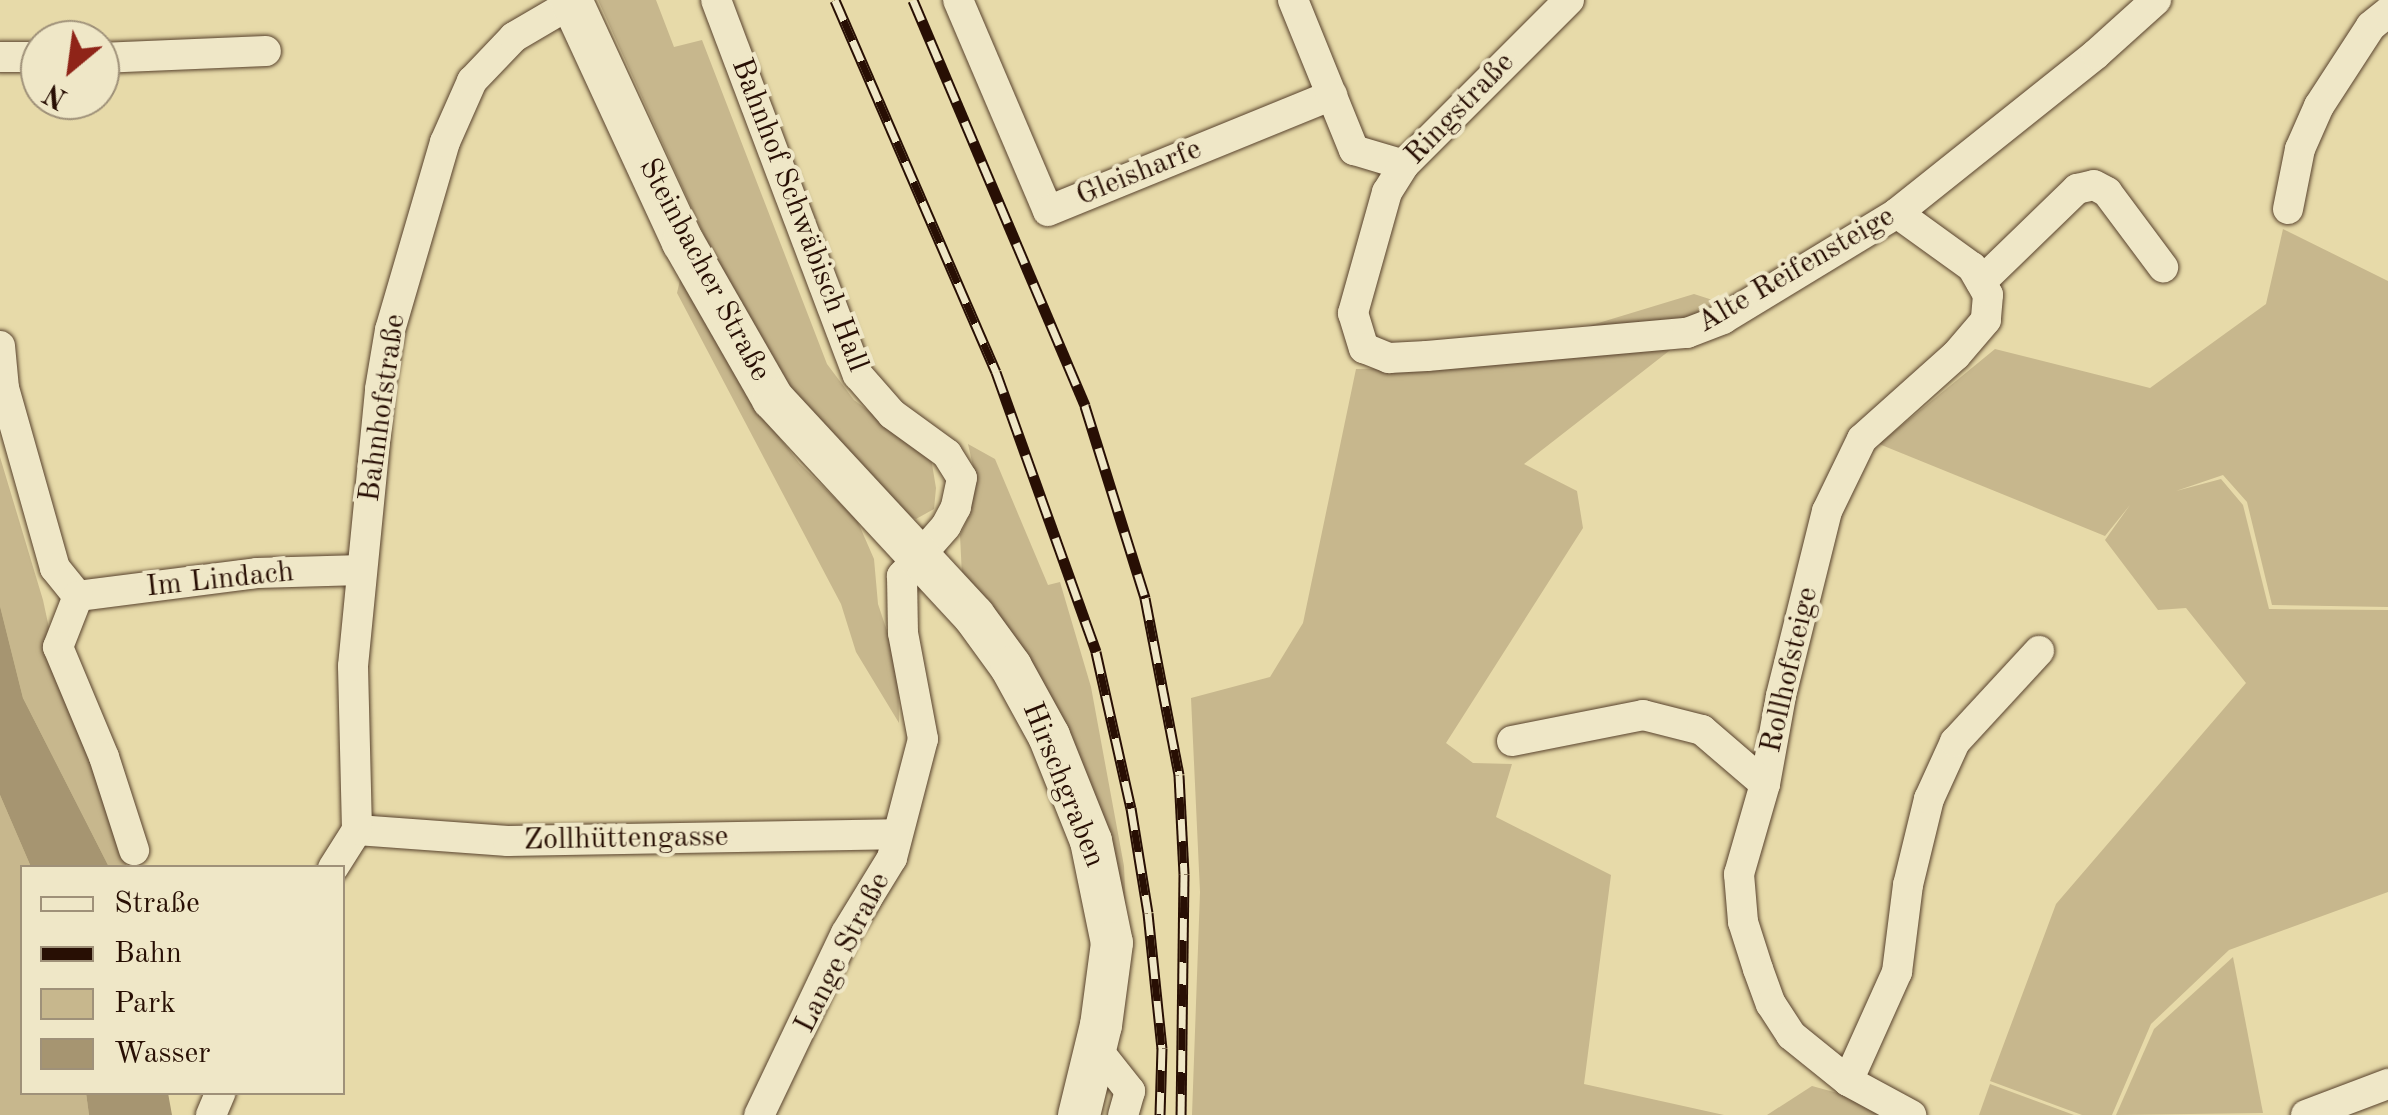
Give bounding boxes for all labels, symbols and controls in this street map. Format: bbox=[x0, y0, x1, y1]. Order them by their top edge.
north arrow bbox=[20, 20, 120, 120]
street label: Ringstraße bbox=[1398, 45, 1522, 173]
street label: Bahnhof Schwäbisch Hall bbox=[723, 53, 875, 377]
text: N bbox=[40, 77, 73, 112]
street label: Gleisharfe bbox=[1071, 132, 1207, 214]
street label: Steinbacher Straße bbox=[630, 152, 778, 388]
street label: Alte Reifensteige bbox=[1691, 199, 1901, 341]
street label: Bahnhofstraße bbox=[352, 312, 414, 504]
street label: Im Lindach bbox=[144, 554, 296, 606]
street label: Rollhofsteige bbox=[1753, 584, 1827, 756]
street label: Hirschgraben bbox=[1014, 697, 1112, 873]
street label: Zollhüttengasse bbox=[523, 819, 729, 859]
legend bbox=[20, 865, 345, 1095]
street label: Lange Straße bbox=[787, 867, 899, 1039]
text: Straße bbox=[114, 889, 200, 919]
text: Bahn bbox=[114, 939, 182, 969]
text: Park bbox=[114, 989, 176, 1019]
text: Wasser bbox=[114, 1039, 211, 1069]

